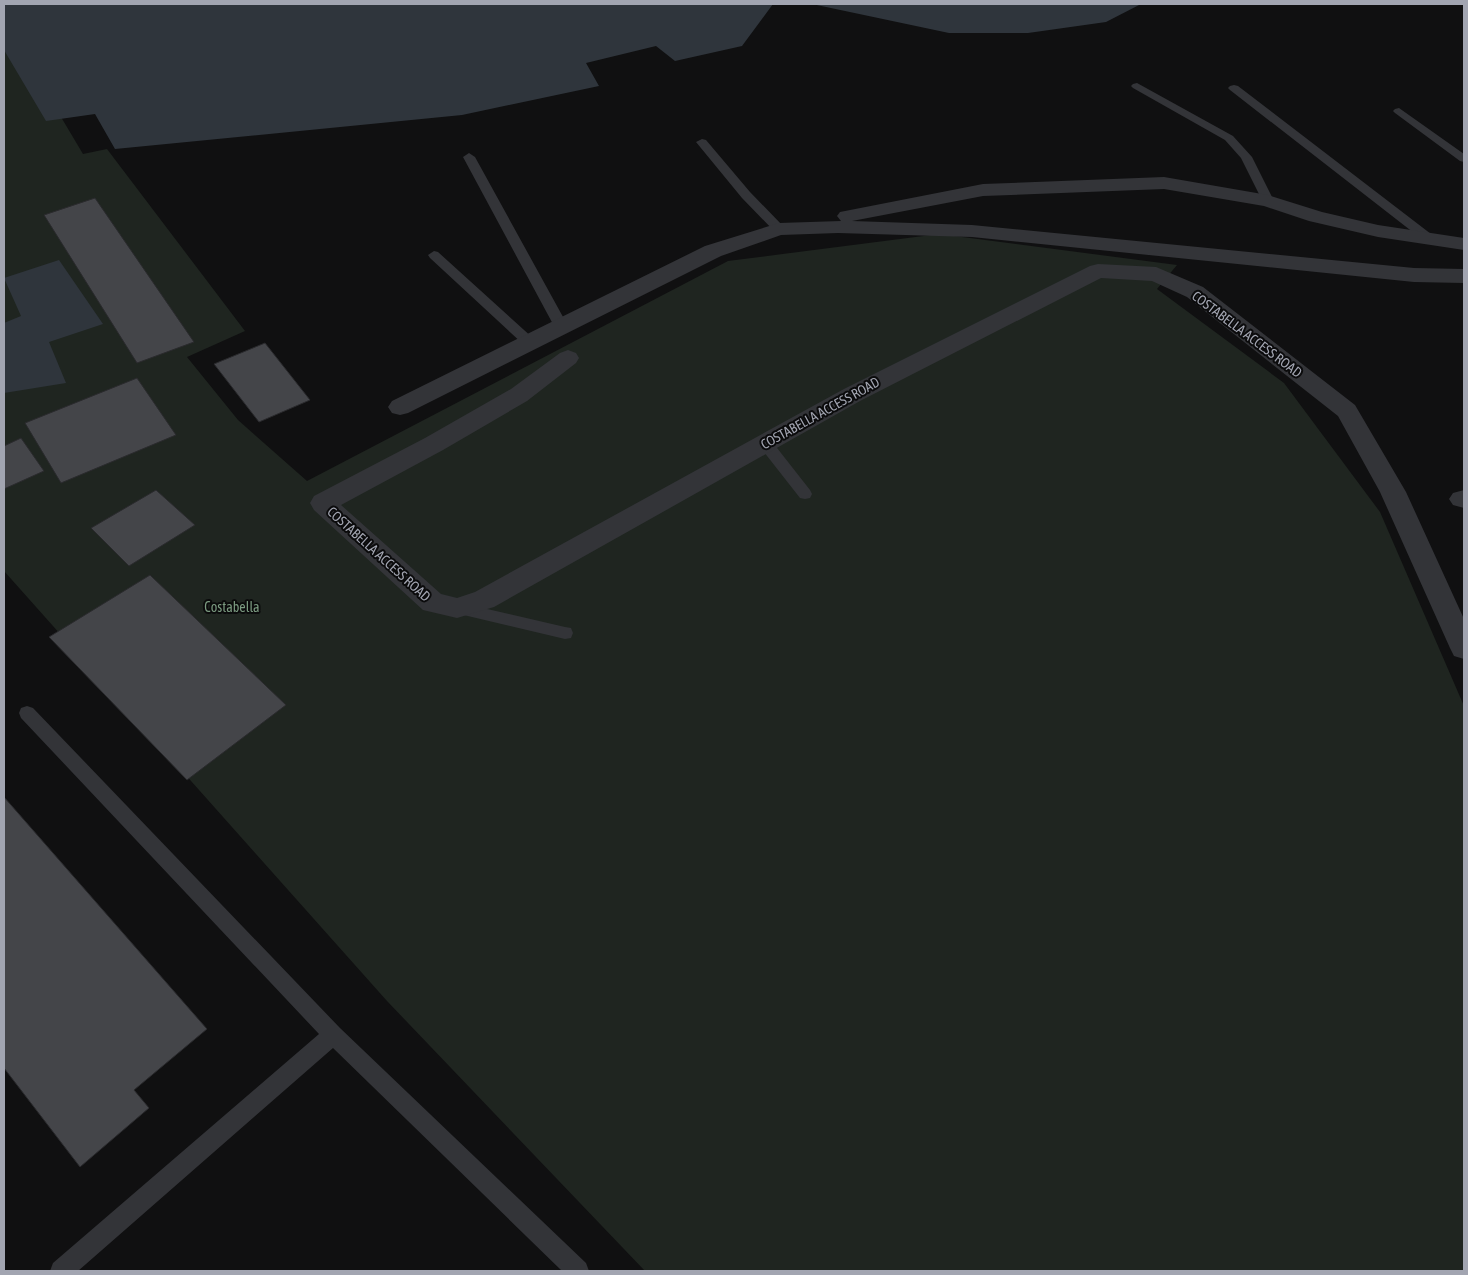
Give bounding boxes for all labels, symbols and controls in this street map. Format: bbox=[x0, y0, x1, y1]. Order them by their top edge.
street label: COSTABELLA ACCESS ROAD bbox=[1189, 288, 1305, 381]
street label: COSTABELLA ACCESS ROAD bbox=[758, 374, 882, 452]
street label: COSTABELLA ACCESS ROAD bbox=[324, 503, 434, 605]
park label: Costabella bbox=[204, 599, 260, 615]

